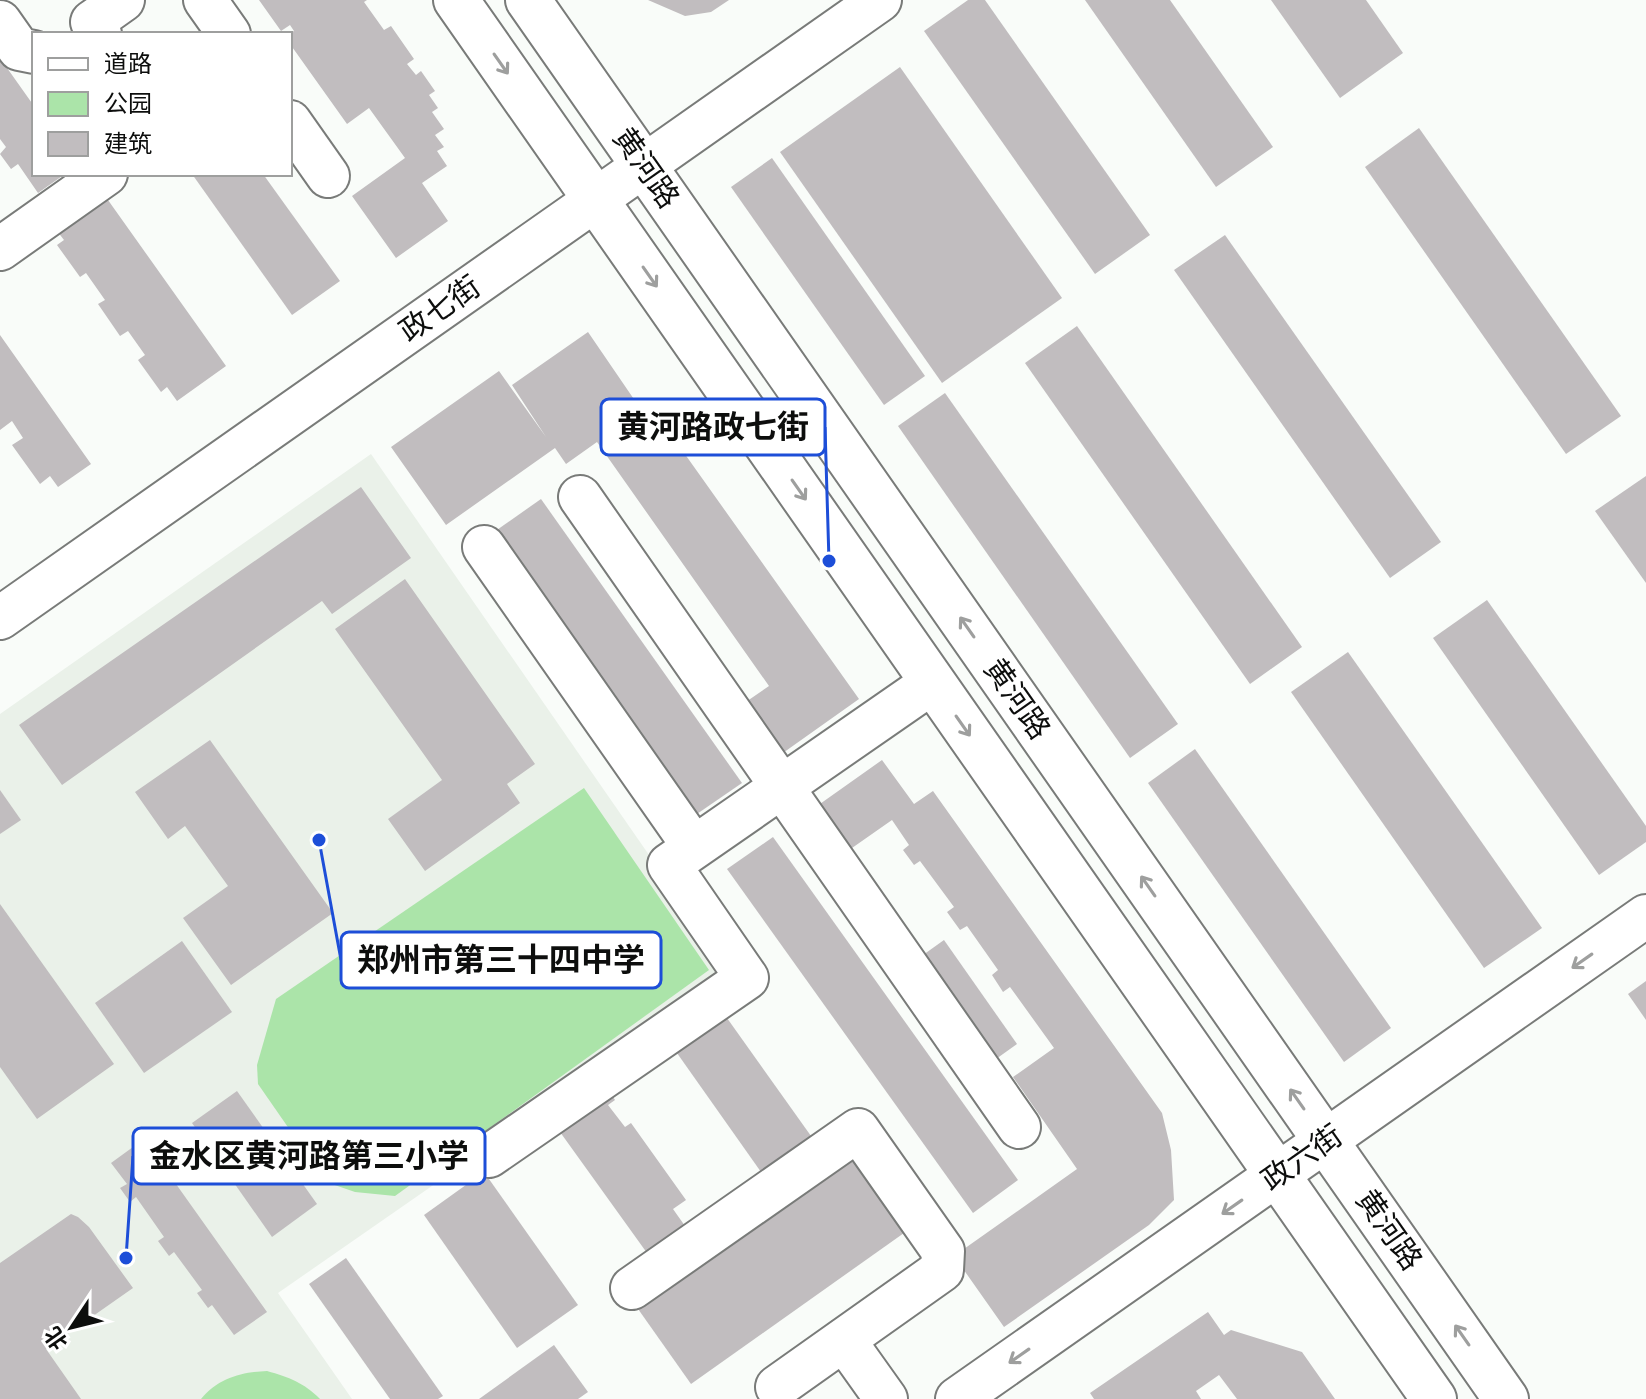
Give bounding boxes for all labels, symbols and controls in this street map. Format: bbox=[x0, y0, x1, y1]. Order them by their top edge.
legend bbox=[32, 32, 292, 176]
text: 道路 bbox=[104, 47, 152, 83]
one-way arrow bbox=[493, 52, 509, 74]
text: 公园 bbox=[104, 87, 152, 123]
street label: 黄河路 bbox=[601, 119, 690, 219]
text: 建筑 bbox=[104, 127, 152, 163]
street label: 政七街 bbox=[391, 265, 491, 354]
one-way arrow bbox=[642, 265, 658, 287]
callout: 黄河路政七街 bbox=[601, 399, 825, 455]
text: 黄河路政七街 bbox=[617, 404, 809, 453]
one-way arrow bbox=[791, 479, 807, 501]
one-way arrow bbox=[959, 617, 976, 638]
street label: 黄河路 bbox=[972, 650, 1061, 750]
one-way arrow bbox=[955, 715, 972, 737]
one-way arrow bbox=[1140, 875, 1156, 897]
callout: 郑州市第三十四中学 bbox=[341, 932, 661, 988]
text: 郑州市第三十四中学 bbox=[357, 937, 645, 986]
one-way arrow bbox=[1572, 953, 1594, 969]
one-way arrow bbox=[1289, 1089, 1306, 1110]
street label: 政六街 bbox=[1253, 1114, 1353, 1203]
callout: 金水区黄河路第三小学 bbox=[133, 1128, 485, 1184]
text: 金水区黄河路第三小学 bbox=[149, 1133, 469, 1182]
street label: 黄河路 bbox=[1344, 1181, 1433, 1281]
one-way arrow bbox=[1221, 1199, 1243, 1215]
north arrow bbox=[32, 1287, 112, 1367]
text: 北 bbox=[37, 1319, 77, 1356]
one-way arrow bbox=[1454, 1325, 1470, 1347]
one-way arrow bbox=[1008, 1348, 1030, 1364]

